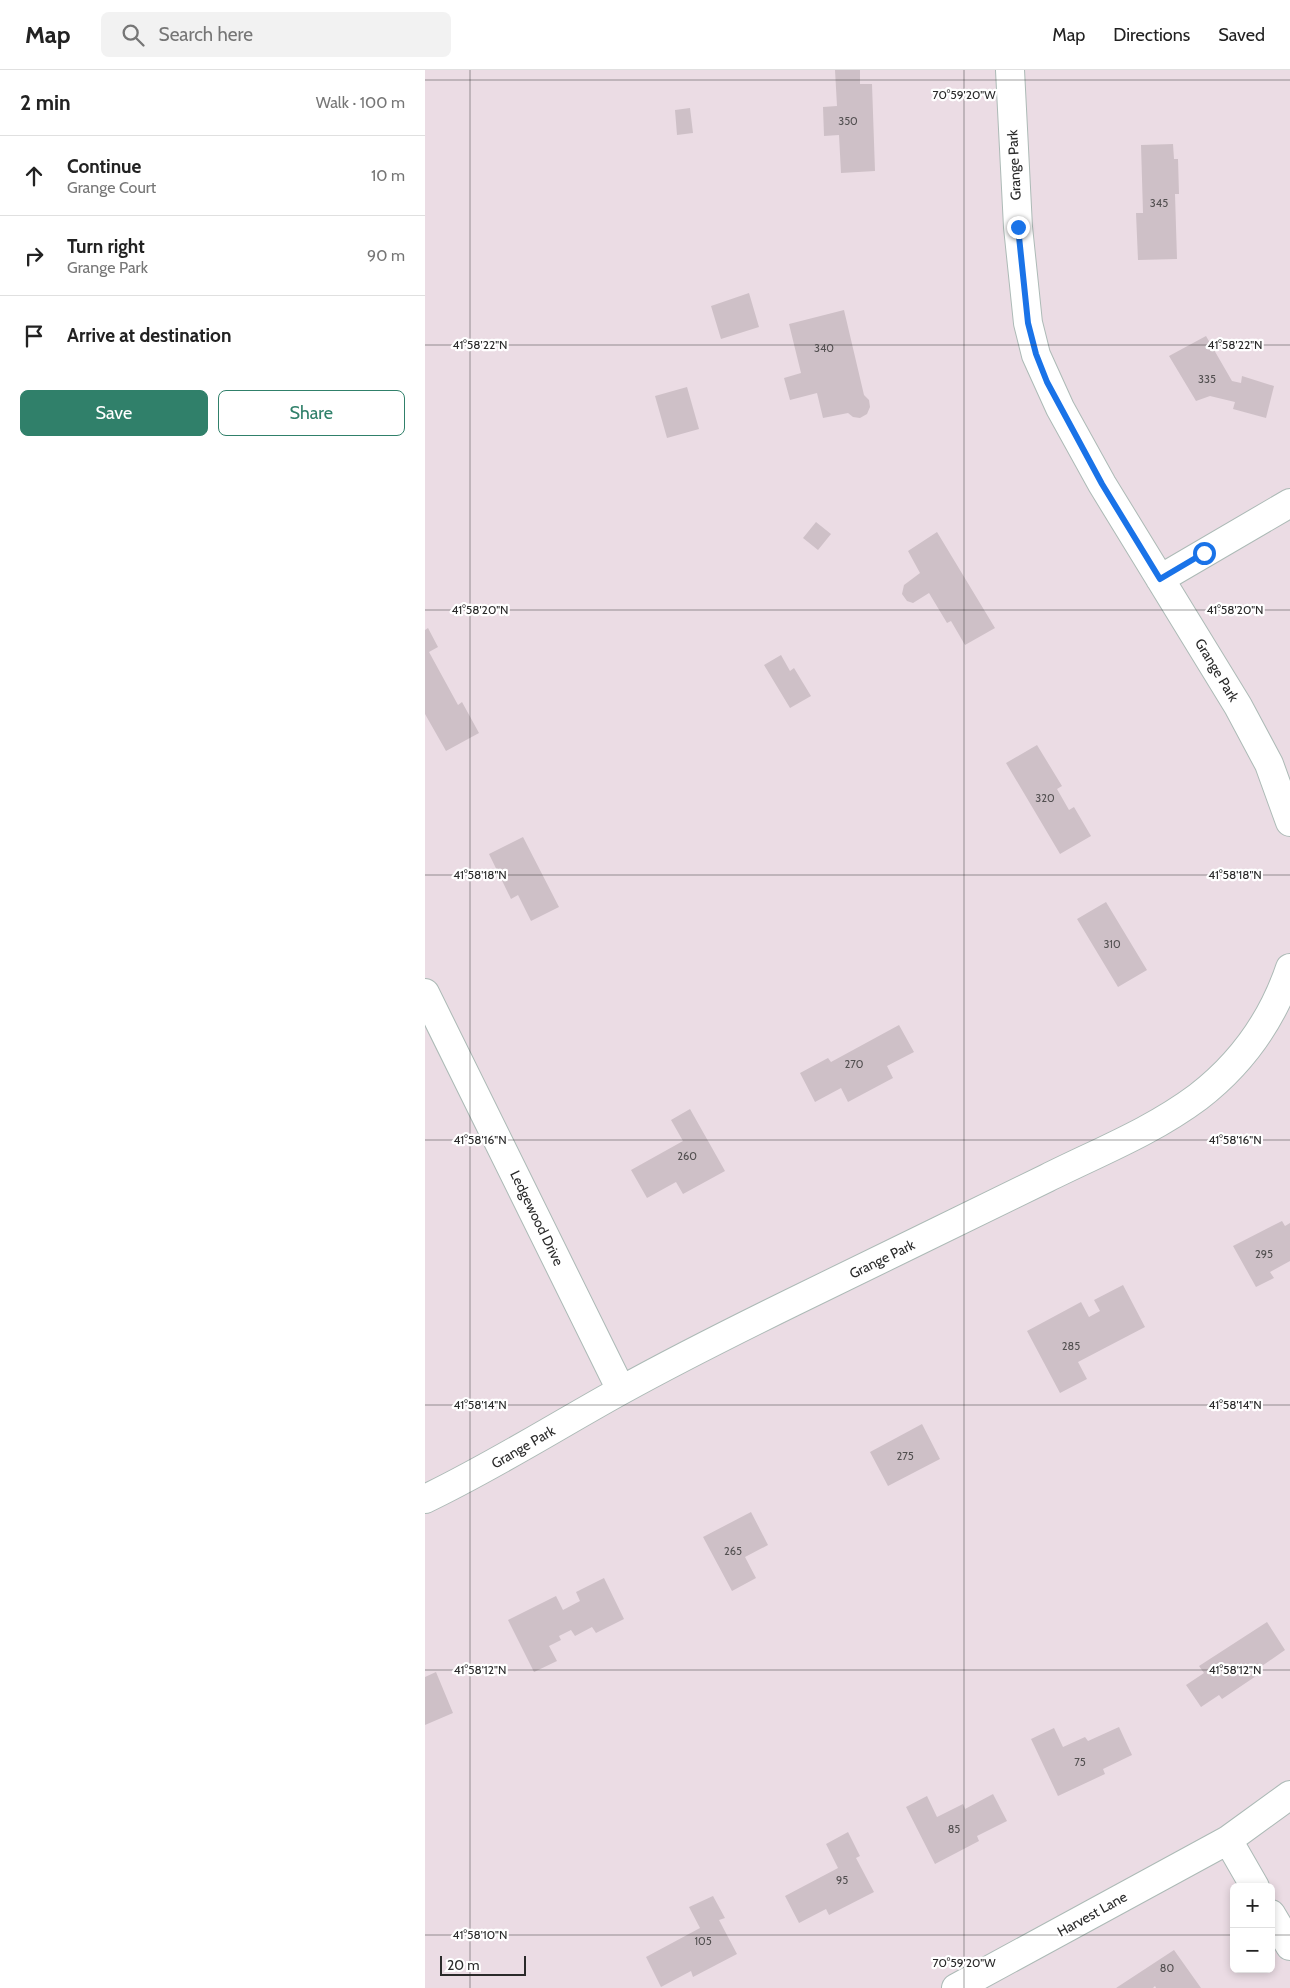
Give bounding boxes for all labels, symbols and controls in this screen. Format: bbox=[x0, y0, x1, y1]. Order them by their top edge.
search box bbox=[101, 12, 451, 57]
text: Map bbox=[25, 20, 71, 49]
icon: search bbox=[119, 21, 147, 49]
text: Search here bbox=[159, 23, 253, 46]
text: Map bbox=[1052, 24, 1085, 46]
text: Directions bbox=[1113, 24, 1190, 46]
text: Saved bbox=[1218, 24, 1265, 46]
text: 70°59'20"W bbox=[932, 87, 996, 102]
text: 2 min bbox=[20, 90, 71, 115]
text: Walk · 100 m bbox=[316, 93, 405, 112]
house number: 350 bbox=[838, 114, 858, 128]
street label: Grange Park bbox=[1003, 128, 1025, 201]
text: Continue bbox=[67, 155, 141, 178]
icon: ahead bbox=[20, 162, 48, 190]
text: 10 m bbox=[371, 166, 405, 185]
text: Grange Court bbox=[67, 178, 156, 197]
house number: 345 bbox=[1150, 196, 1168, 210]
route end bbox=[1007, 216, 1030, 239]
text: Turn right bbox=[67, 235, 145, 258]
icon: right bbox=[20, 242, 48, 270]
text: 90 m bbox=[367, 246, 405, 265]
text: Grange Park bbox=[67, 258, 148, 277]
icon: arrive bbox=[20, 322, 48, 350]
text: Arrive at destination bbox=[67, 324, 231, 347]
text: 41°58'22"N bbox=[452, 337, 508, 352]
text: 41°58'22"N bbox=[1207, 337, 1263, 352]
house number: 340 bbox=[814, 341, 834, 355]
house number: 335 bbox=[1198, 372, 1216, 386]
button: Save bbox=[20, 390, 208, 436]
button: Share bbox=[218, 390, 405, 436]
route start bbox=[1193, 542, 1216, 565]
text: 41°58'20"N bbox=[451, 602, 509, 617]
text: 41°58'20"N bbox=[1206, 602, 1264, 617]
street label: Grange Park bbox=[1191, 635, 1243, 706]
house number: 320 bbox=[1035, 791, 1055, 805]
text: 41°58'18"N bbox=[453, 867, 507, 882]
text: 41°58'18"N bbox=[1208, 867, 1262, 882]
house number: 310 bbox=[1103, 937, 1121, 951]
house number: 270 bbox=[845, 1057, 864, 1071]
text: 41°58'16"N bbox=[453, 1132, 507, 1147]
text: 41°58'16"N bbox=[1208, 1132, 1262, 1147]
house number: 260 bbox=[677, 1149, 697, 1163]
street label: Ledgewood Drive bbox=[506, 1167, 568, 1269]
street label: Grange Park bbox=[846, 1235, 918, 1283]
house number: 295 bbox=[1255, 1247, 1273, 1261]
house number: 285 bbox=[1062, 1339, 1080, 1353]
text: 41°58'14"N bbox=[453, 1397, 507, 1412]
text: 41°58'14"N bbox=[1208, 1397, 1262, 1412]
street label: Grange Park bbox=[488, 1421, 559, 1472]
house number: 275 bbox=[896, 1449, 914, 1463]
house number: 265 bbox=[724, 1544, 742, 1558]
text: 41°58'12"N bbox=[454, 1662, 506, 1677]
text: 41°58'12"N bbox=[1209, 1662, 1261, 1677]
house number: 75 bbox=[1074, 1755, 1086, 1769]
house number: 85 bbox=[948, 1822, 960, 1836]
house number: 95 bbox=[836, 1873, 848, 1887]
map controls bbox=[1230, 1883, 1275, 1973]
button: + bbox=[1230, 1883, 1275, 1928]
street label: Harvest Lane bbox=[1054, 1887, 1130, 1941]
text: 41°58'10"N bbox=[453, 1927, 507, 1942]
button: − bbox=[1230, 1928, 1275, 1973]
house number: 105 bbox=[694, 1934, 712, 1948]
scale bar bbox=[440, 1953, 526, 1976]
text: 70°59'20"W bbox=[932, 1955, 996, 1970]
text: 20 m bbox=[447, 1956, 480, 1974]
house number: 80 bbox=[1160, 1961, 1174, 1975]

